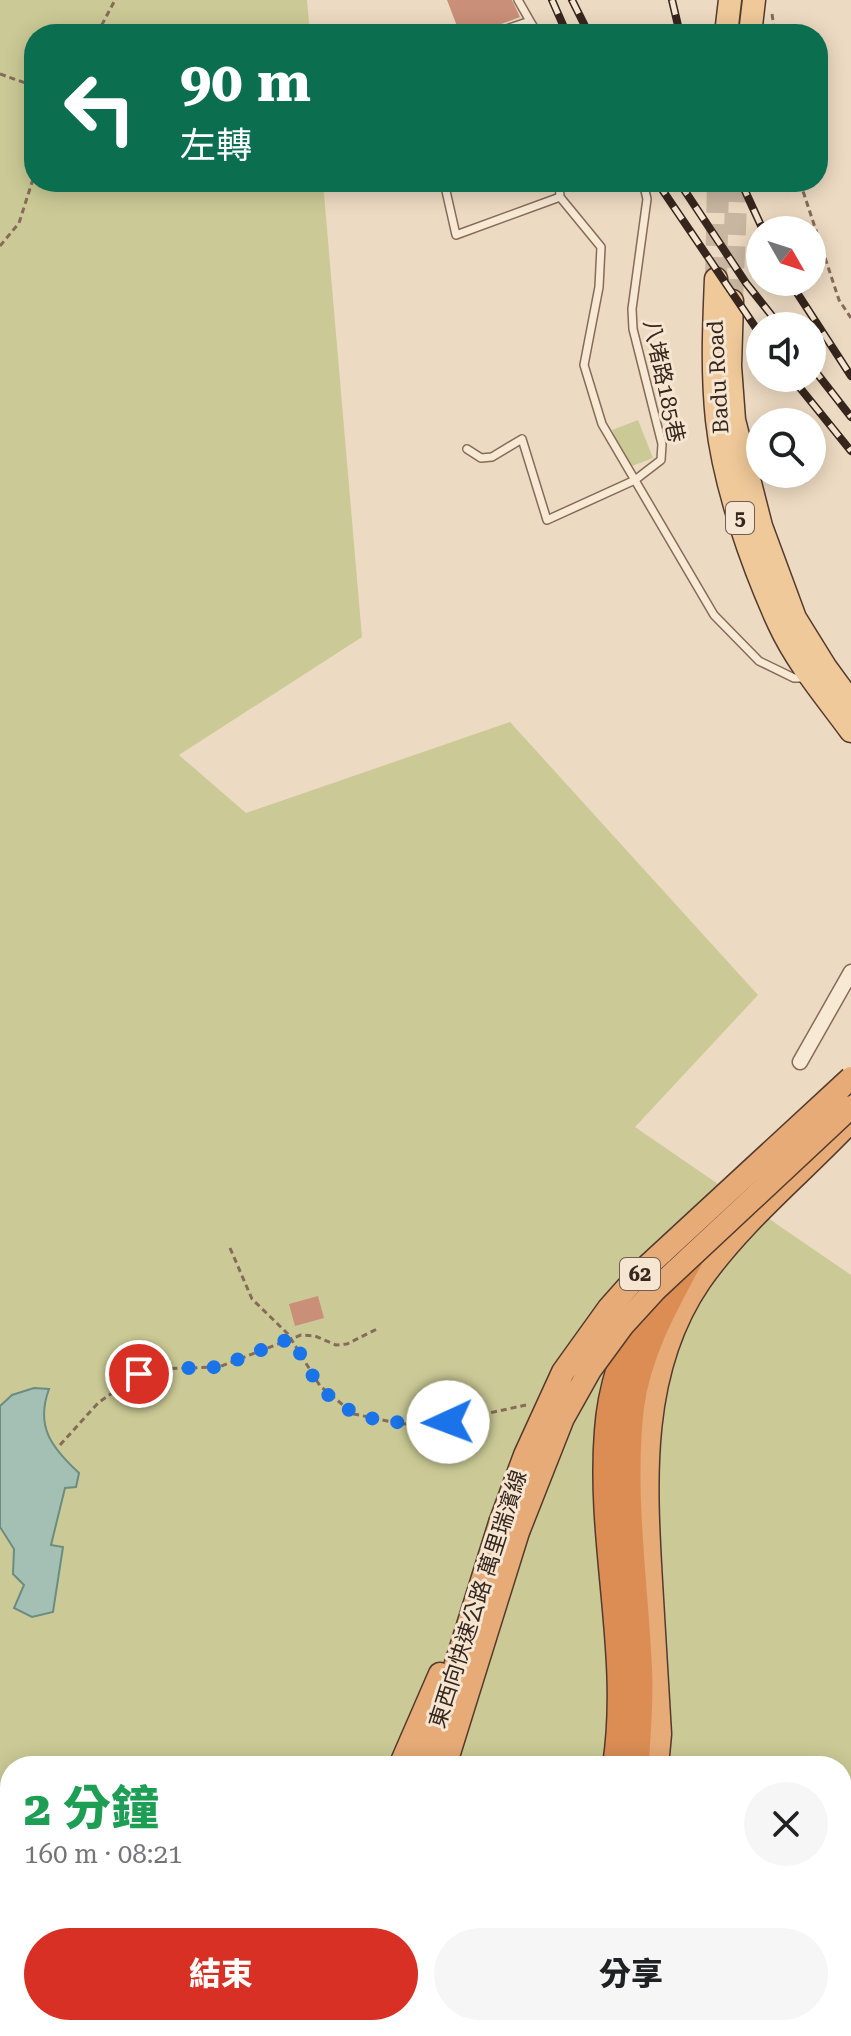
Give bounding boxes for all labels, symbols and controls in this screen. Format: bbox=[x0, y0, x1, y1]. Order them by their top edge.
text: 90 m bbox=[180, 49, 311, 115]
icon: left bbox=[48, 56, 152, 160]
text: 左轉 bbox=[180, 125, 252, 167]
north arrow bbox=[746, 216, 826, 296]
map controls bbox=[746, 216, 826, 488]
button: sound bbox=[746, 312, 826, 392]
street label: 八堵路185巷 bbox=[639, 317, 689, 445]
street label: Badu Road bbox=[703, 320, 733, 434]
button: search bbox=[746, 408, 826, 488]
road number: 5 bbox=[726, 502, 754, 534]
road number: 62 bbox=[620, 1258, 660, 1290]
pin bbox=[105, 1340, 173, 1408]
icon: arrive bbox=[117, 1352, 161, 1396]
position arrow bbox=[406, 1380, 490, 1464]
street label: 東西向快速公路 萬里瑞濱線 bbox=[424, 1467, 532, 1731]
text: 2 分鐘 bbox=[24, 1781, 159, 1837]
button: close bbox=[744, 1782, 828, 1866]
text: 160 m · 08:21 bbox=[24, 1839, 183, 1869]
button: 結束 bbox=[24, 1928, 418, 2020]
button: 分享 bbox=[434, 1928, 828, 2020]

